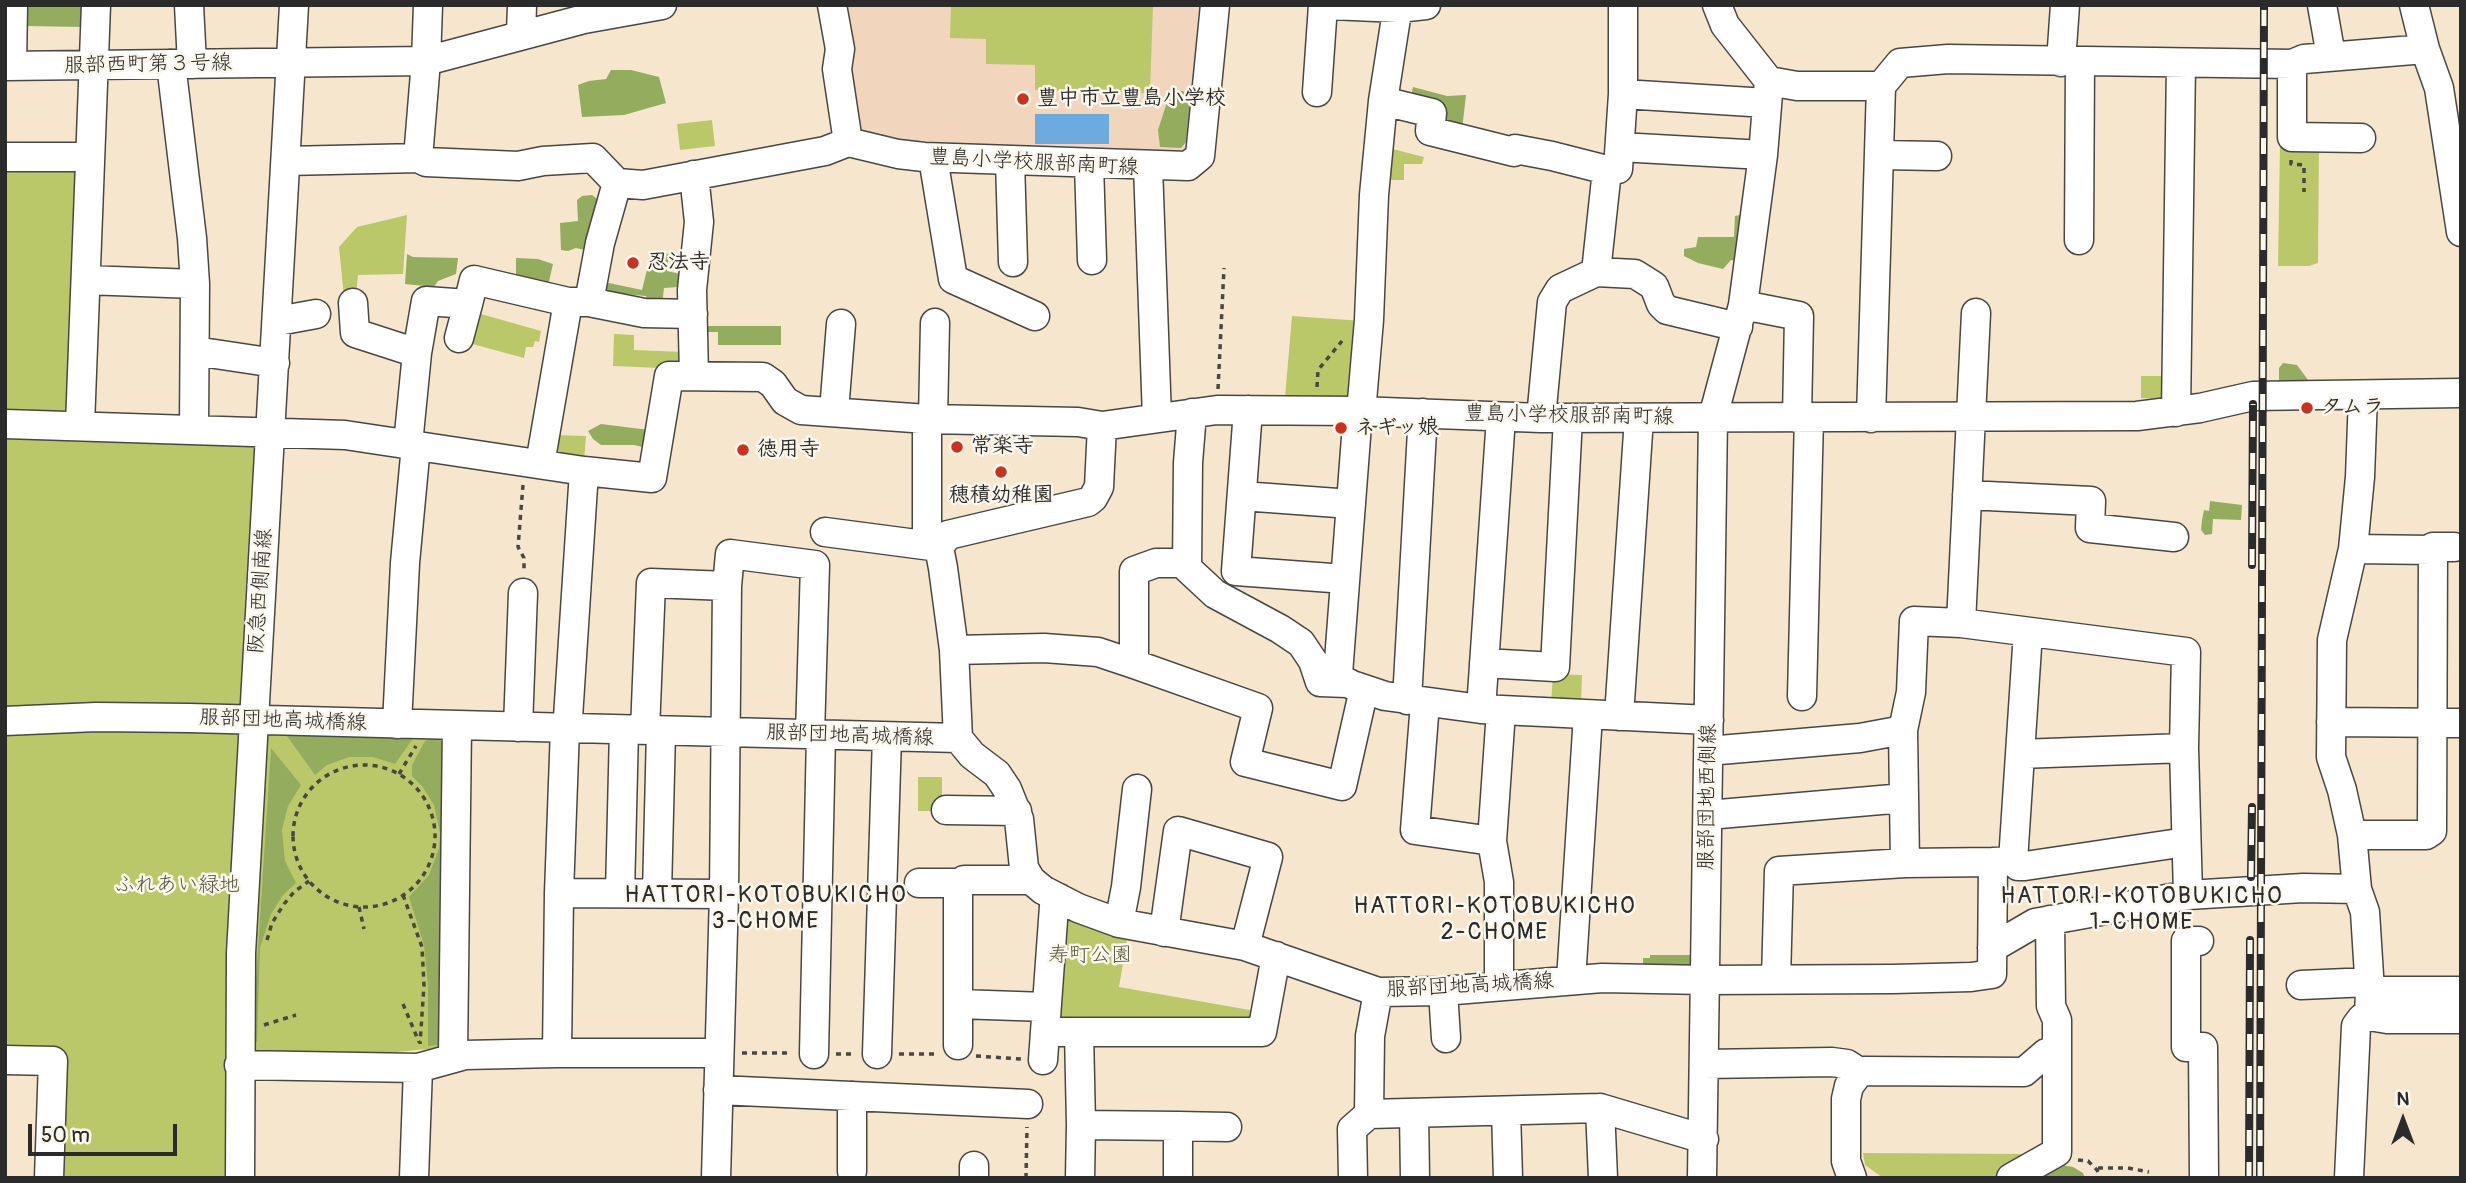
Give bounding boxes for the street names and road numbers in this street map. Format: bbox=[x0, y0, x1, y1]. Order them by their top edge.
street label: 服部西町第３号線 bbox=[64, 51, 232, 79]
street label: 豊島小学校服部南町線 bbox=[928, 145, 1140, 181]
street label: 豊島小学校服部南町線 bbox=[1464, 402, 1674, 430]
street label: 阪急西側南線 bbox=[244, 527, 278, 655]
street label: 服部団地高城橋線 bbox=[199, 705, 367, 737]
street label: 服部団地高城橋線 bbox=[766, 720, 934, 752]
street label: 服部団地西側線 bbox=[1694, 723, 1722, 871]
street label: 服部団地高城橋線 bbox=[1385, 969, 1555, 1003]

